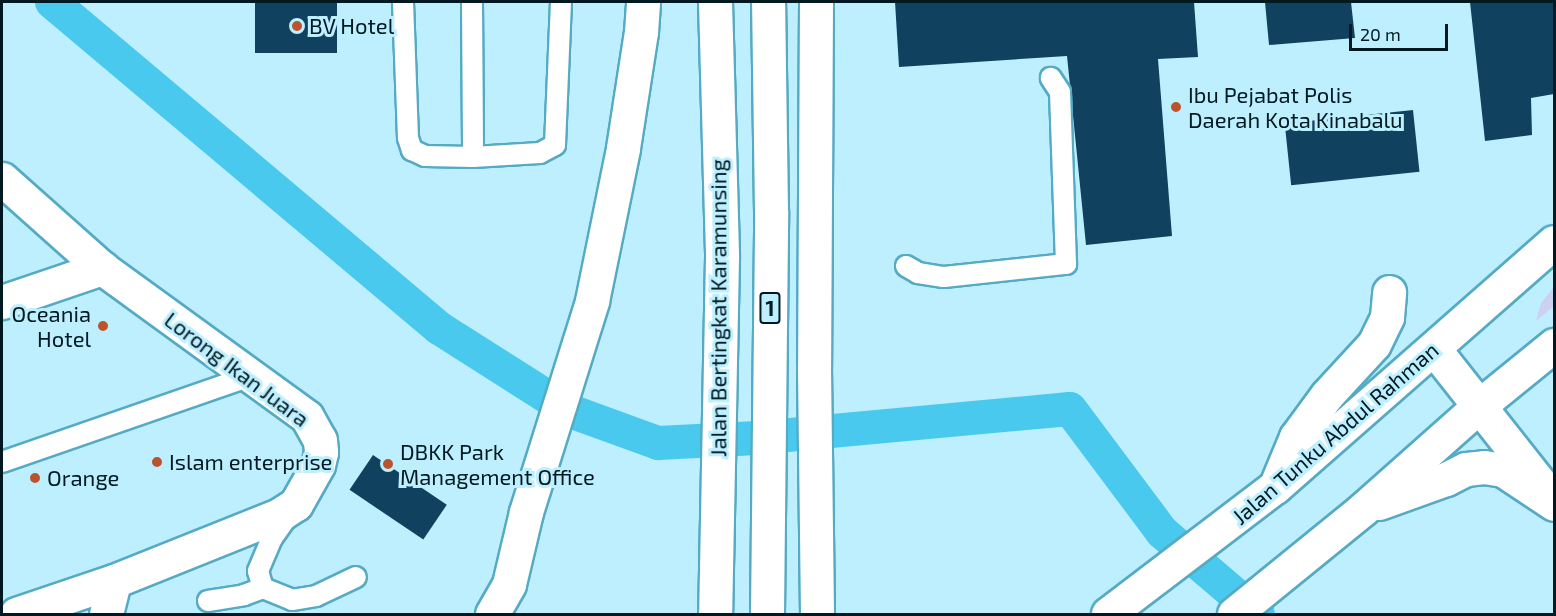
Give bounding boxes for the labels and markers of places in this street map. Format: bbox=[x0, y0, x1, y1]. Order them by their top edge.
place label: BV Hotel bbox=[309, 13, 395, 39]
marker: BV Hotel bbox=[290, 19, 304, 33]
place label: Ibu Pejabat Polis Daerah Kota Kinabalu bbox=[1188, 81, 1403, 132]
marker: Ibu Pejabat Polis Daerah Kota Kinabalu bbox=[1169, 100, 1183, 114]
place label: Oceania Hotel bbox=[12, 300, 91, 352]
marker: Oceania Hotel bbox=[96, 319, 110, 333]
place label: DBKK Park Management Office bbox=[400, 438, 595, 490]
place label: Islam enterprise bbox=[169, 449, 332, 475]
marker: Islam enterprise bbox=[150, 455, 164, 469]
marker: DBKK Park Management Office bbox=[381, 457, 395, 471]
place label: Orange bbox=[47, 465, 119, 491]
marker: Orange bbox=[28, 471, 42, 485]

